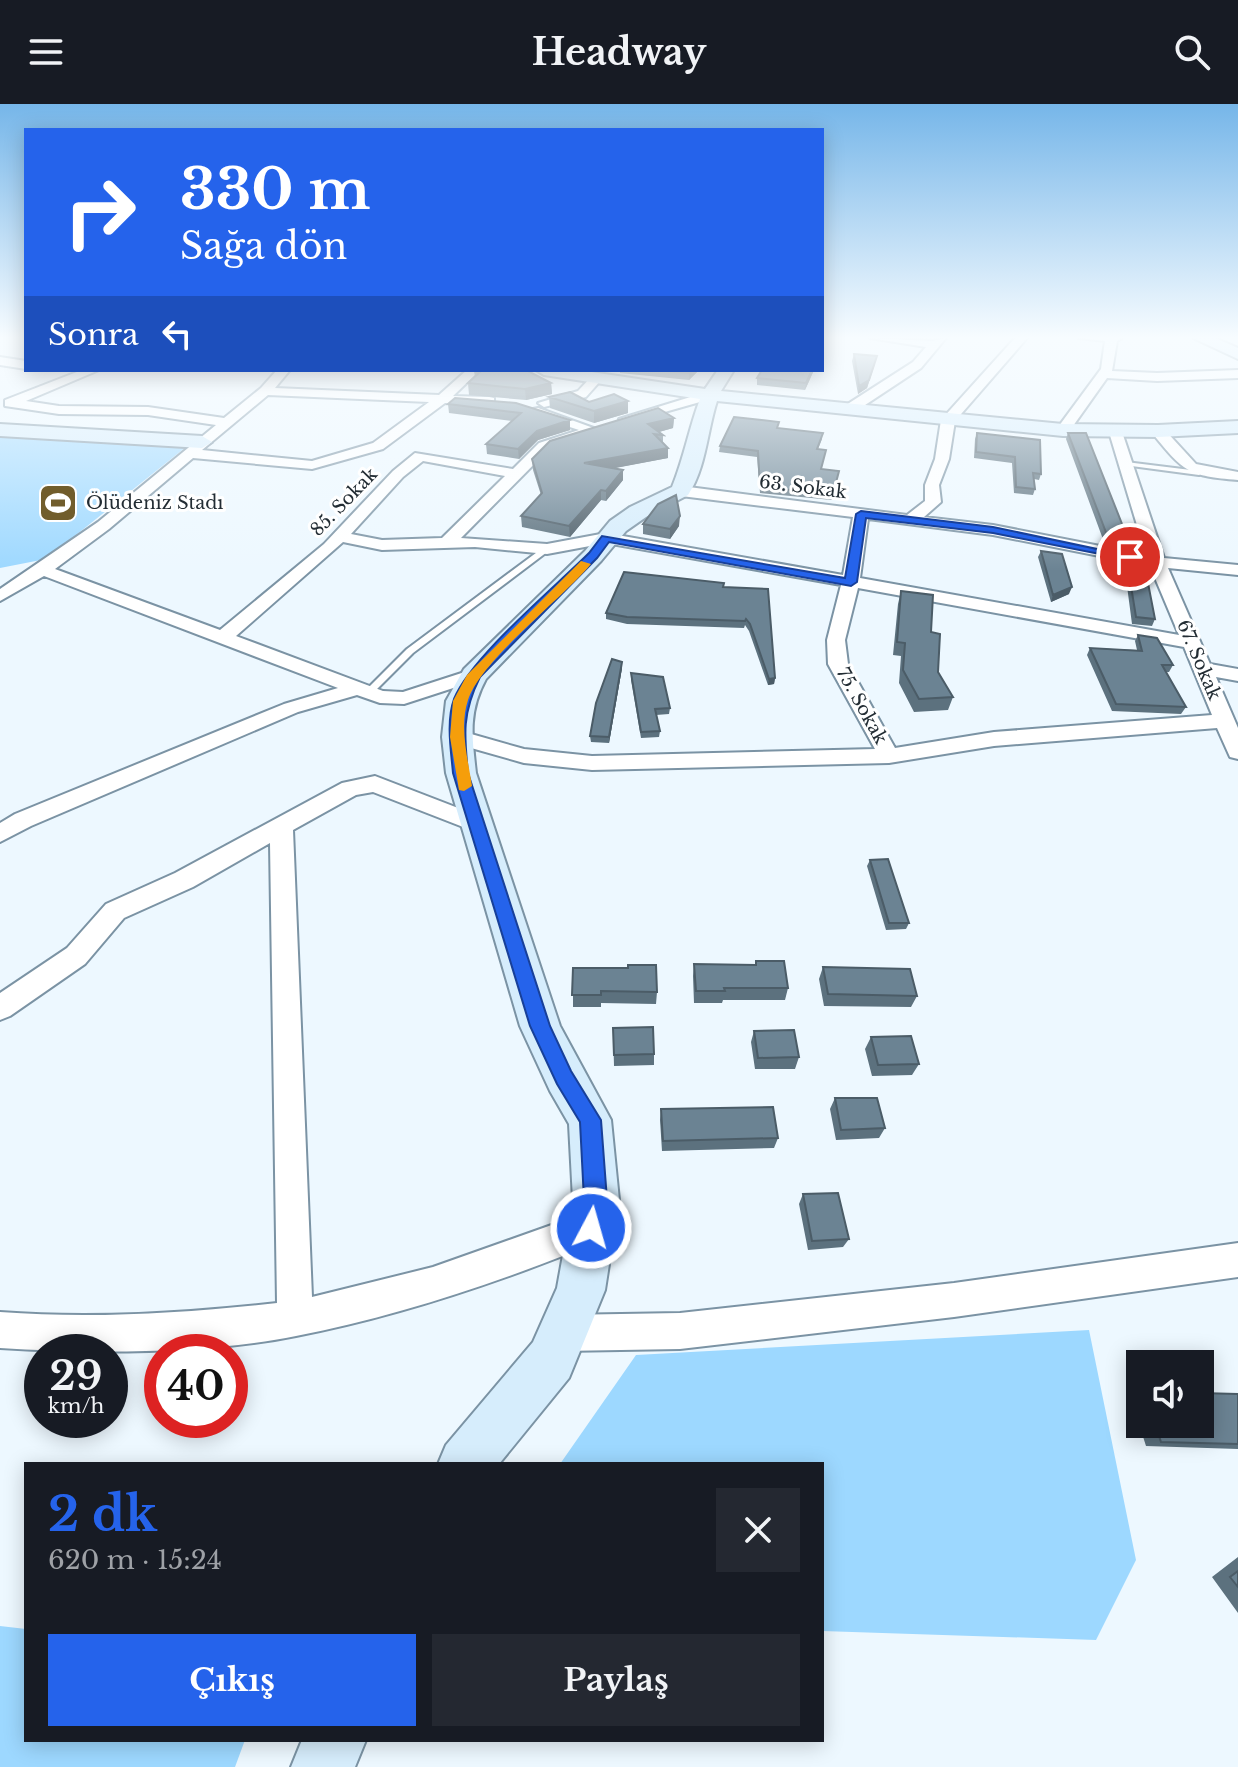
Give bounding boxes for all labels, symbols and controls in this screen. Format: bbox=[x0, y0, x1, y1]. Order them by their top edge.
icon: menu bbox=[24, 30, 68, 74]
text: Headway bbox=[532, 30, 706, 75]
icon: search bbox=[1170, 30, 1214, 74]
text: 330 m bbox=[180, 155, 370, 224]
icon: right bbox=[48, 160, 152, 264]
text: Sağa dön bbox=[180, 224, 347, 269]
icon: left bbox=[155, 312, 199, 356]
text: Sonra bbox=[48, 316, 139, 353]
street label: 85. Sokak bbox=[306, 463, 382, 541]
street label: 63. Sokak bbox=[758, 471, 848, 503]
sports icon: Ölüdeniz Stadı bbox=[37, 482, 79, 524]
place label: Ölüdeniz Stadı bbox=[86, 491, 224, 514]
pin bbox=[1096, 523, 1164, 591]
icon: arrive bbox=[1108, 535, 1152, 579]
street label: 67. Sokak bbox=[1172, 617, 1226, 703]
street label: 75. Sokak bbox=[832, 664, 892, 748]
position arrow bbox=[549, 1186, 633, 1270]
speed limit sign: 40 bbox=[144, 1334, 248, 1438]
map controls bbox=[1126, 1350, 1214, 1438]
button: sound bbox=[1126, 1350, 1214, 1438]
text: 29 bbox=[50, 1351, 103, 1401]
text: km/h bbox=[48, 1394, 104, 1418]
text: 2 dk bbox=[48, 1484, 157, 1544]
button: close bbox=[716, 1488, 800, 1572]
text: 620 m · 15:24 bbox=[48, 1544, 222, 1576]
button: Çıkış bbox=[48, 1634, 416, 1726]
button: Paylaş bbox=[432, 1634, 800, 1726]

